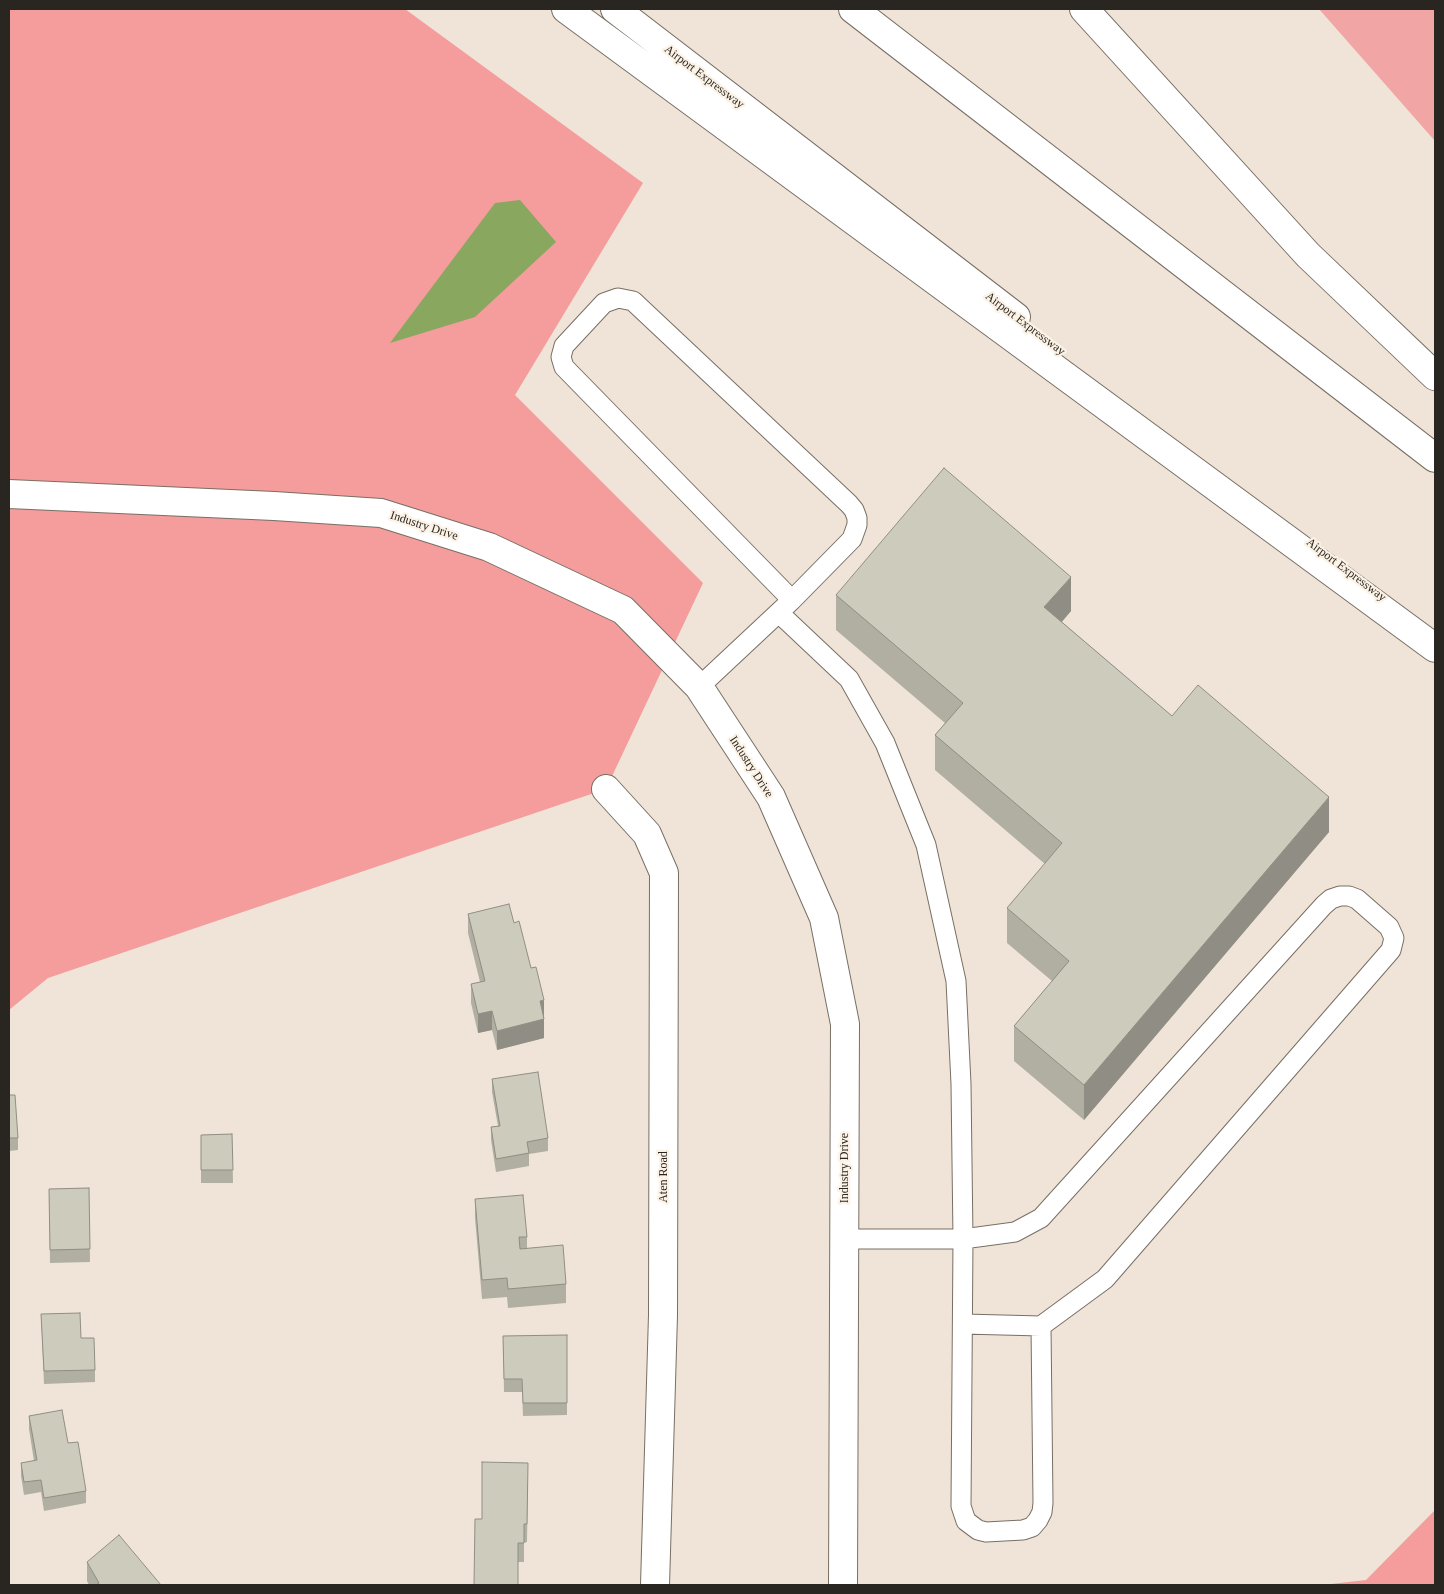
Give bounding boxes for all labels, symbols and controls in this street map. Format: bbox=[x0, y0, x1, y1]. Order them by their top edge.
street label: Airport Expressway bbox=[661, 42, 747, 112]
street label: Airport Expressway bbox=[982, 289, 1068, 359]
street label: Industry Drive bbox=[388, 508, 460, 544]
street label: Airport Expressway bbox=[1303, 535, 1389, 605]
street label: Industry Drive bbox=[726, 734, 776, 800]
street label: Industry Drive bbox=[838, 1133, 852, 1203]
street label: Aten Road bbox=[657, 1151, 671, 1203]

